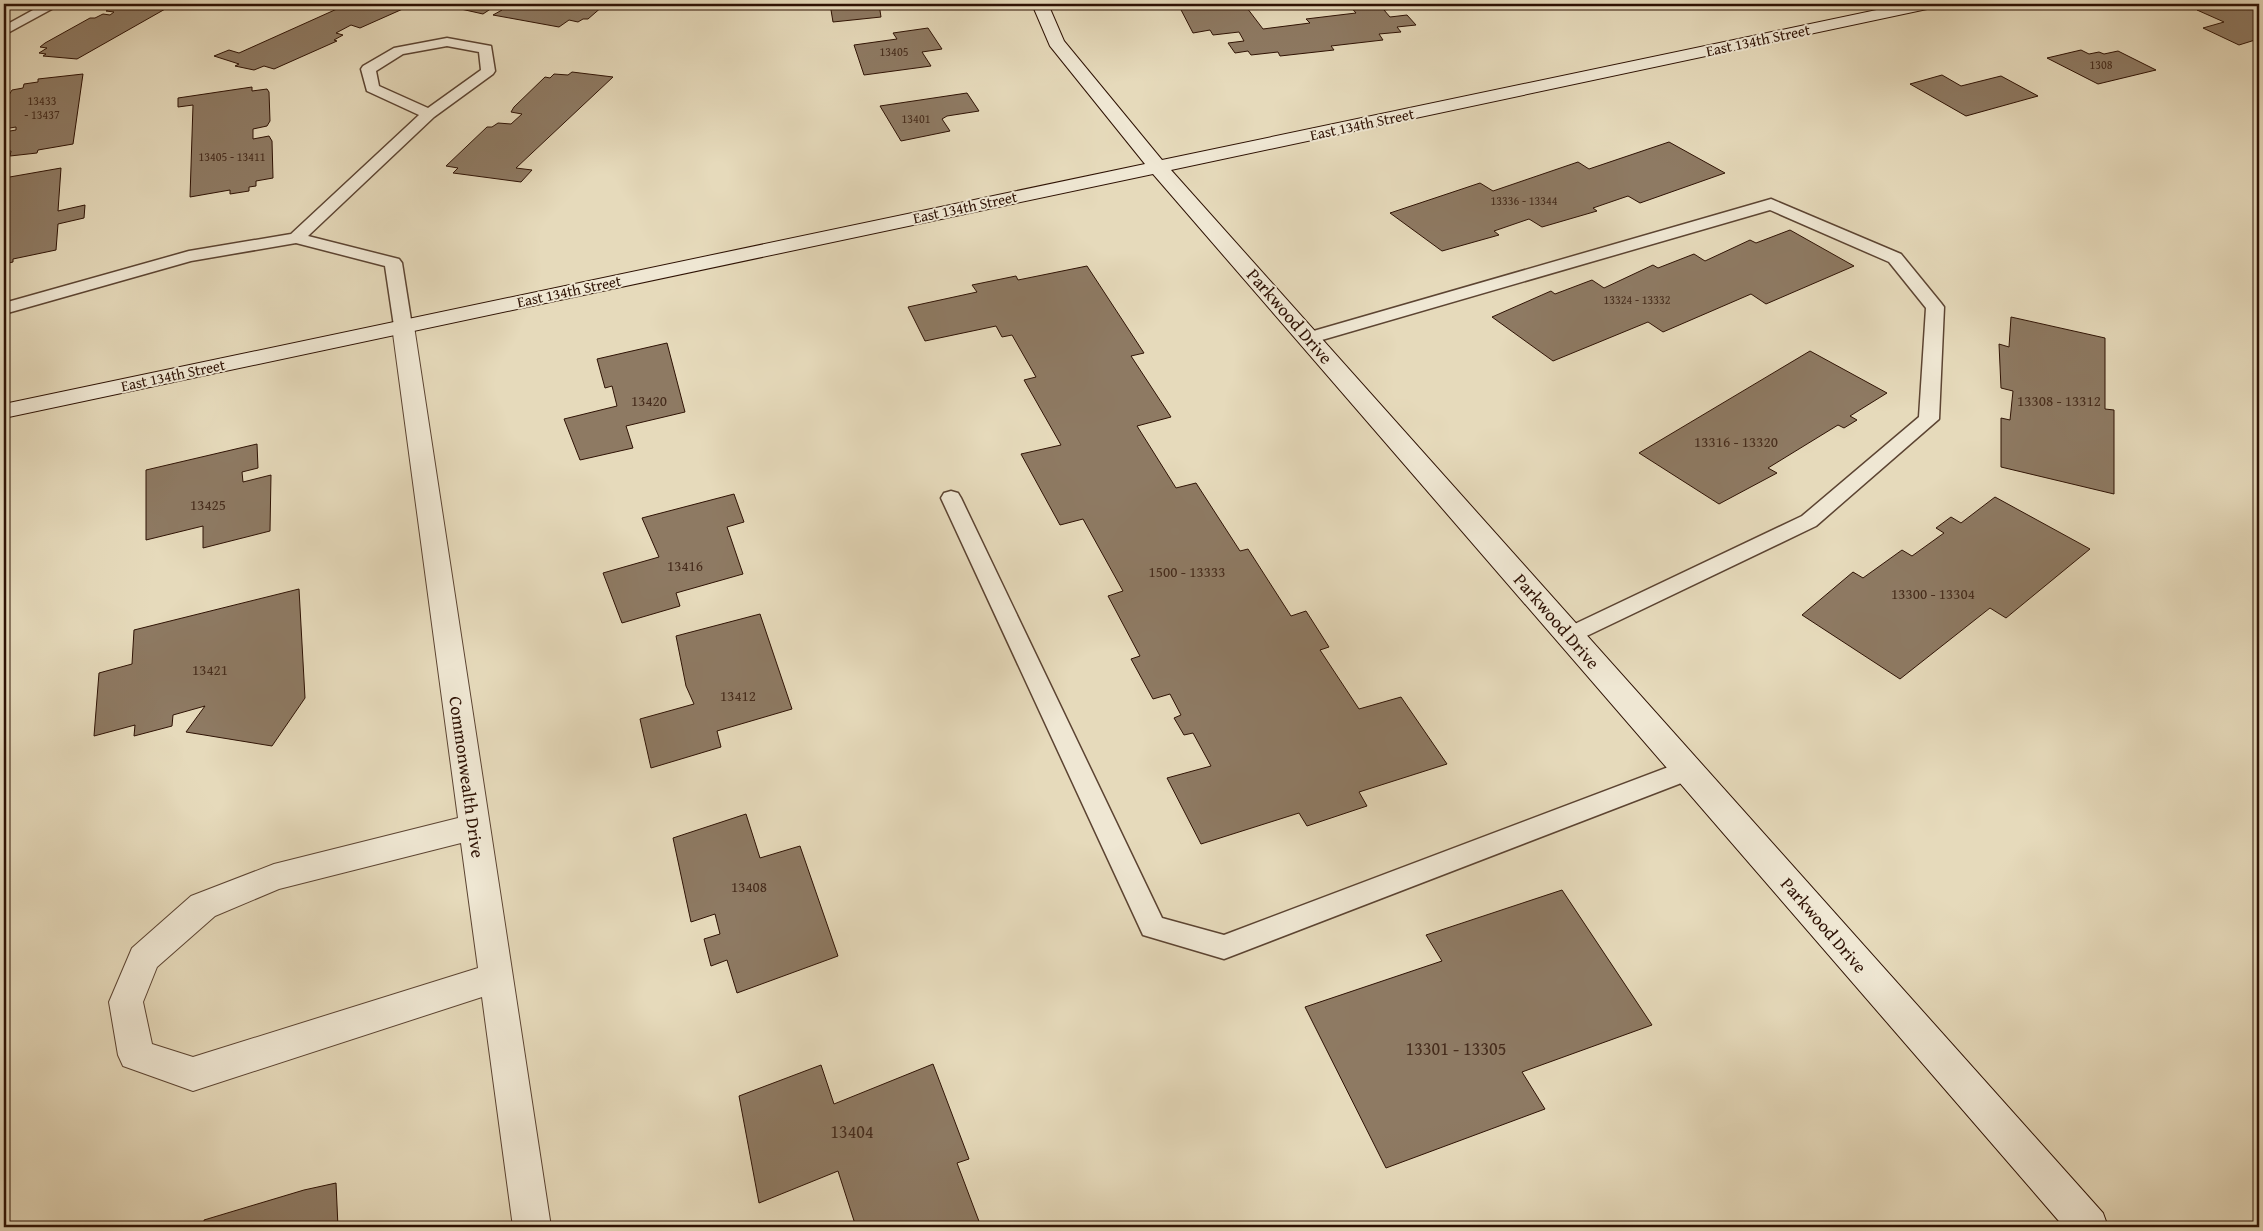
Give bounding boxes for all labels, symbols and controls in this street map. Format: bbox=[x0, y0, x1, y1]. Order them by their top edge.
street label: East 134th Street bbox=[1704, 19, 1813, 61]
house number: 13405 bbox=[880, 43, 909, 60]
house number: 1308 bbox=[2089, 56, 2113, 73]
house number: 13433 - 13437 bbox=[24, 92, 60, 123]
street label: East 134th Street bbox=[1308, 103, 1417, 145]
house number: 13401 bbox=[902, 110, 931, 127]
house number: 13405 - 13411 bbox=[198, 148, 266, 165]
street label: East 134th Street bbox=[911, 186, 1020, 228]
house number: 13336 - 13344 bbox=[1490, 192, 1558, 209]
street label: Parkwood Drive bbox=[1241, 262, 1339, 370]
street label: East 134th Street bbox=[515, 270, 624, 312]
house number: 13324 - 13332 bbox=[1603, 291, 1671, 308]
street label: East 134th Street bbox=[119, 354, 228, 396]
house number: 13420 bbox=[631, 390, 667, 411]
house number: 13308 - 13312 bbox=[2017, 390, 2101, 411]
house number: 13316 - 13320 bbox=[1694, 431, 1778, 452]
house number: 13425 bbox=[190, 494, 226, 515]
house number: 13416 bbox=[667, 555, 703, 576]
house number: 1500 - 13333 bbox=[1149, 561, 1225, 582]
street label: Parkwood Drive bbox=[1508, 567, 1606, 675]
house number: 13300 - 13304 bbox=[1891, 583, 1975, 604]
house number: 13421 bbox=[192, 659, 228, 680]
house number: 13412 bbox=[720, 685, 756, 706]
street label: Commonwealth Drive bbox=[442, 694, 492, 860]
street label: Parkwood Drive bbox=[1775, 871, 1873, 979]
house number: 13408 bbox=[731, 876, 767, 897]
house number: 13301 - 13305 bbox=[1406, 1035, 1506, 1062]
house number: 13404 bbox=[830, 1118, 874, 1145]

